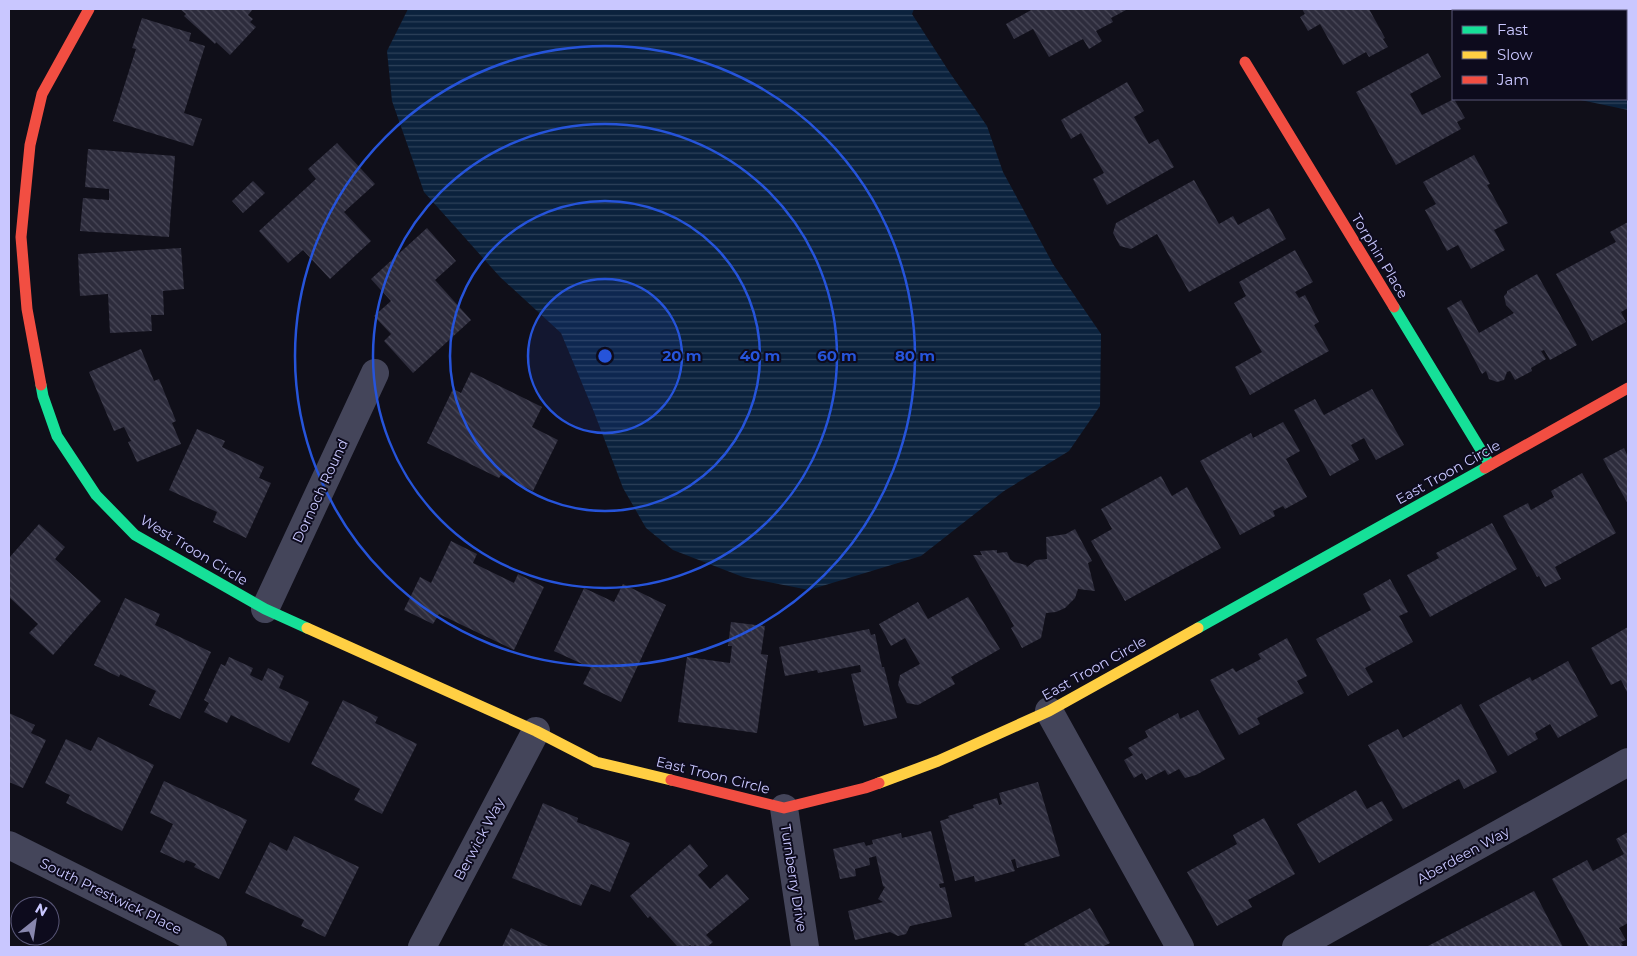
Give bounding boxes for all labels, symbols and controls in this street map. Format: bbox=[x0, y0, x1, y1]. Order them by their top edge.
legend bbox=[1452, 10, 1627, 100]
text: Fast bbox=[1497, 20, 1528, 39]
text: Slow bbox=[1497, 45, 1533, 64]
text: Jam bbox=[1496, 70, 1529, 89]
street label: Torphin Place bbox=[1348, 210, 1412, 302]
text: 20 m bbox=[662, 346, 702, 365]
text: 40 m bbox=[740, 346, 780, 365]
text: 60 m bbox=[817, 346, 857, 365]
text: 80 m bbox=[895, 346, 935, 365]
centre of rings bbox=[596, 347, 614, 365]
street label: Dornoch Round bbox=[288, 436, 352, 546]
street label: East Troon Circle bbox=[1393, 436, 1503, 508]
street label: West Troon Circle bbox=[137, 511, 251, 589]
street label: East Troon Circle bbox=[1039, 632, 1149, 704]
street label: East Troon Circle bbox=[654, 752, 772, 798]
street label: Berwick Way bbox=[450, 794, 509, 883]
street label: Aberdeen Way bbox=[1413, 822, 1513, 888]
street label: Turnberry Drive bbox=[777, 823, 811, 933]
street label: South Prestwick Place bbox=[37, 854, 185, 938]
north arrow bbox=[10, 896, 60, 946]
text: N bbox=[32, 899, 51, 920]

